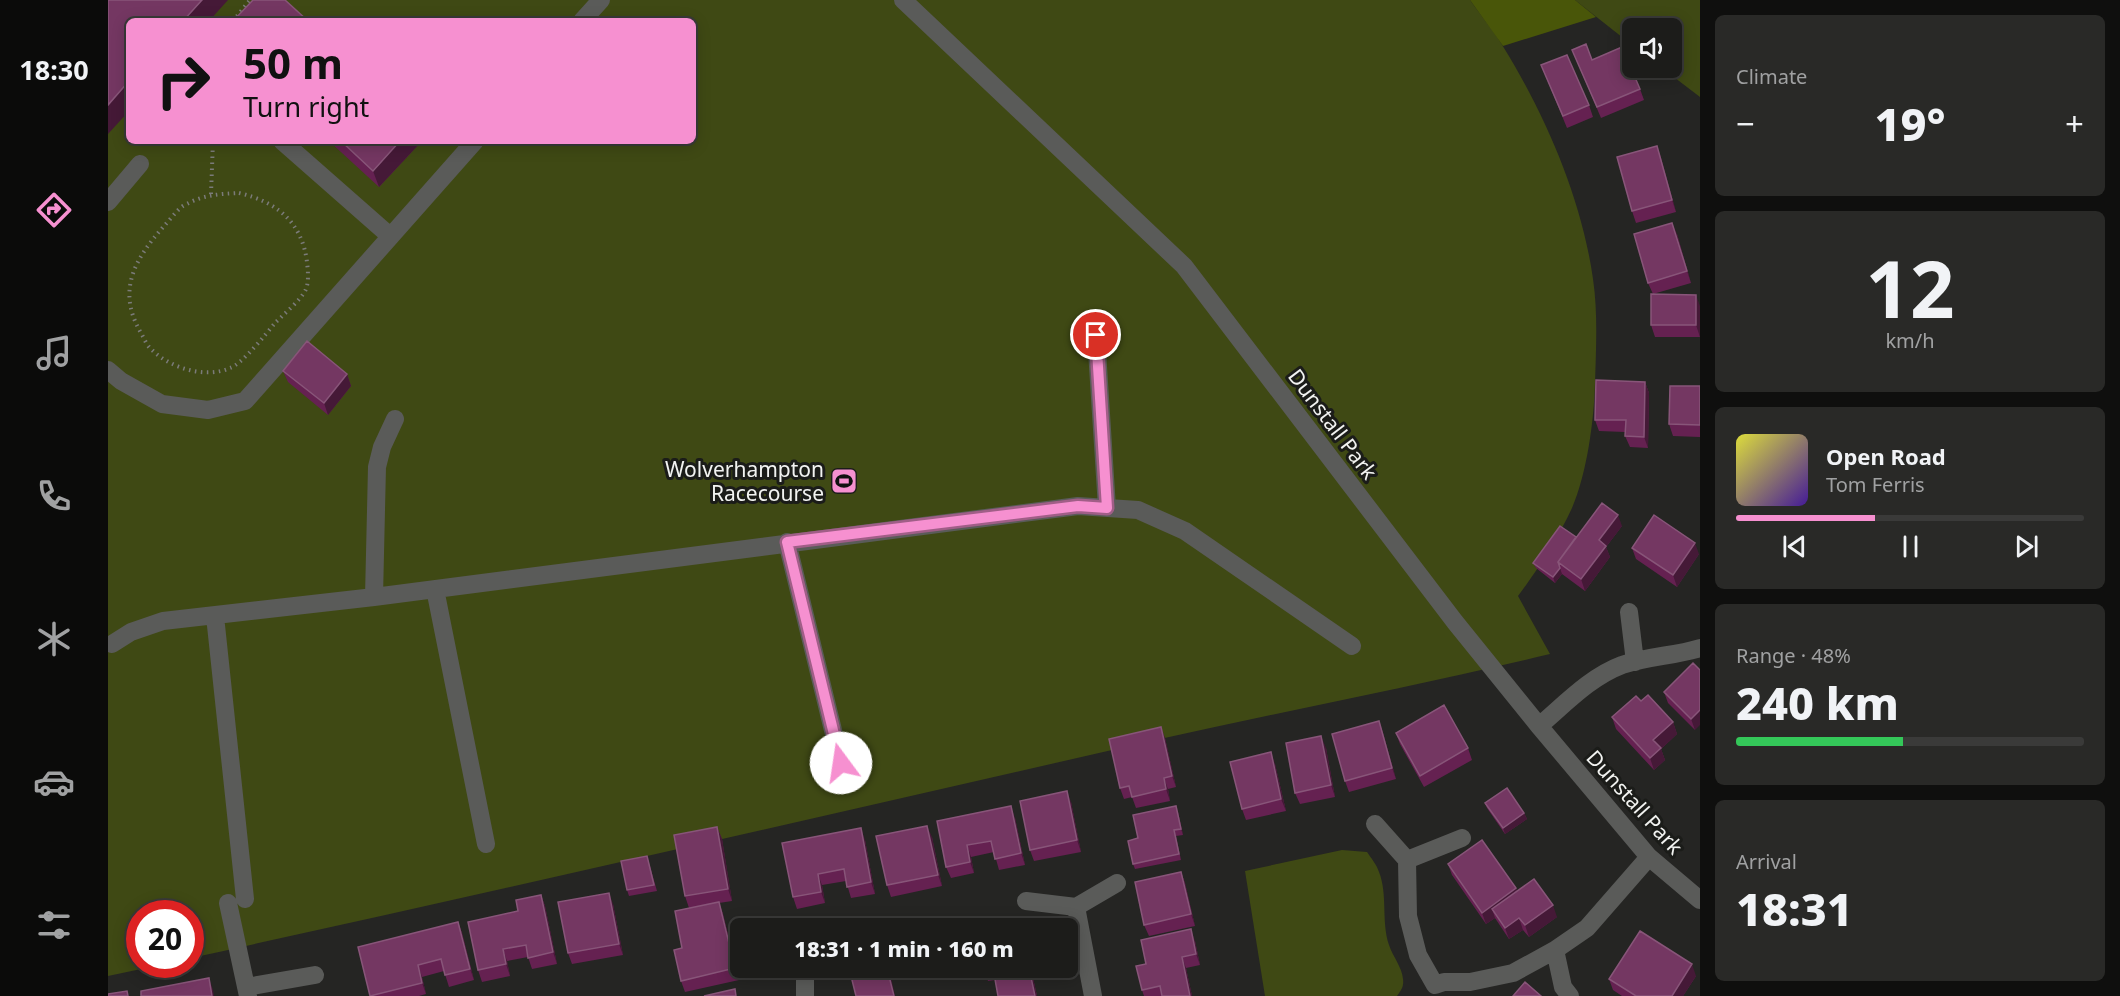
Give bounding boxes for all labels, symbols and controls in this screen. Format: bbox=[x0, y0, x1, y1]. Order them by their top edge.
map controls bbox=[1622, 18, 1682, 78]
button: sound bbox=[1622, 18, 1682, 78]
text: 50 m bbox=[243, 34, 343, 91]
icon: right bbox=[144, 42, 222, 120]
text: 18:30 bbox=[19, 51, 89, 88]
text: Climate bbox=[1736, 63, 1807, 90]
text: Turn right bbox=[243, 88, 369, 125]
text: 19° bbox=[1874, 93, 1946, 154]
text: − bbox=[1736, 101, 1755, 146]
text: + bbox=[2065, 101, 2084, 146]
icon: directions bbox=[33, 189, 75, 231]
text: 12 bbox=[1865, 235, 1955, 341]
pin bbox=[1070, 309, 1121, 360]
icon: arrive bbox=[1079, 318, 1112, 351]
text: km/h bbox=[1885, 327, 1935, 354]
icon: music bbox=[33, 332, 75, 374]
street label: Dunstall Park bbox=[1282, 363, 1384, 486]
text: Open Road bbox=[1826, 441, 1946, 471]
place label: Wolverhampton Racecourse bbox=[665, 455, 824, 507]
sports icon: Wolverhampton Racecourse bbox=[829, 466, 859, 496]
text: Tom Ferris bbox=[1826, 471, 1925, 498]
icon: phone bbox=[33, 475, 75, 517]
icon: previous bbox=[1778, 530, 1811, 563]
icon: pause bbox=[1894, 530, 1927, 563]
icon: next bbox=[2010, 530, 2043, 563]
icon: climate bbox=[33, 618, 75, 660]
text: Range · 48% bbox=[1736, 642, 1851, 669]
text: 240 km bbox=[1736, 672, 1899, 733]
position arrow bbox=[809, 731, 873, 795]
street label: Dunstall Park bbox=[1581, 744, 1690, 861]
icon: car bbox=[33, 761, 75, 803]
text: Arrival bbox=[1736, 848, 1797, 875]
text: 18:31 bbox=[1736, 878, 1853, 939]
speed limit sign: 20 bbox=[126, 900, 204, 978]
icon: filters bbox=[33, 904, 75, 946]
text: 18:31 · 1 min · 160 m bbox=[794, 933, 1014, 963]

